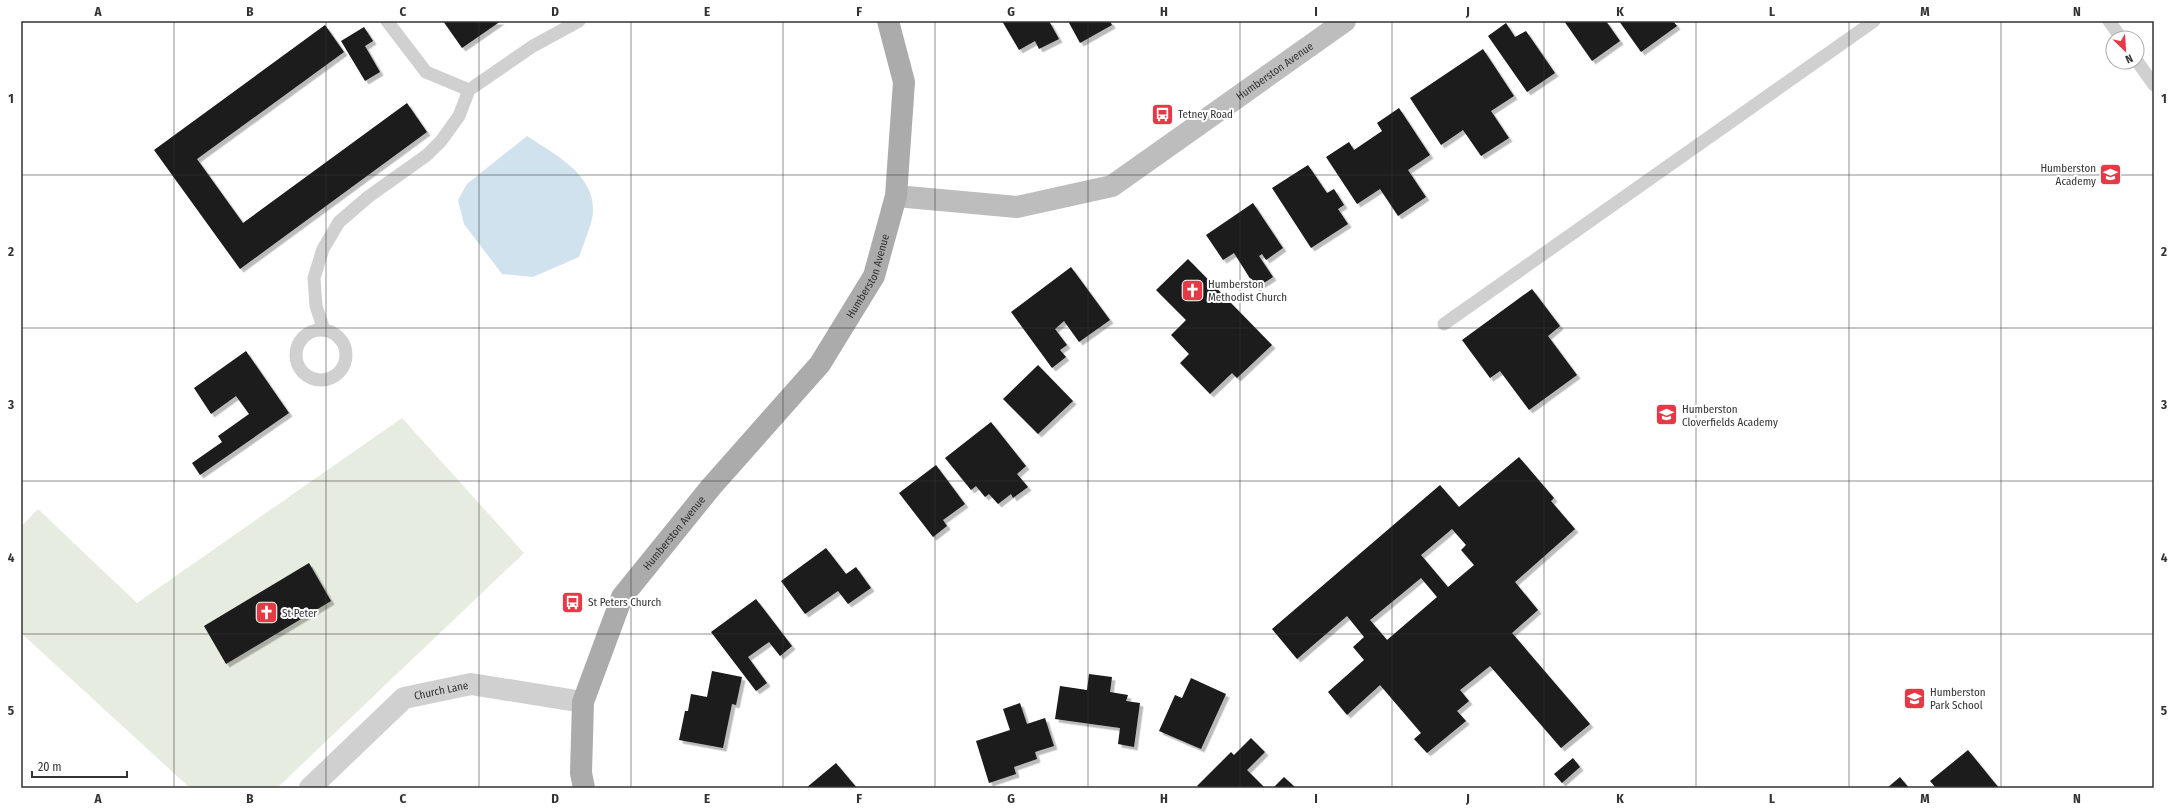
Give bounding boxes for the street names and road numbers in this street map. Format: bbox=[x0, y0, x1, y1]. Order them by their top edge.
street label: Humberston Avenue bbox=[1234, 39, 1316, 103]
street label: Humberston Avenue bbox=[843, 233, 892, 320]
street label: Humberston Avenue bbox=[640, 493, 708, 572]
street label: Church Lane bbox=[413, 678, 469, 702]

